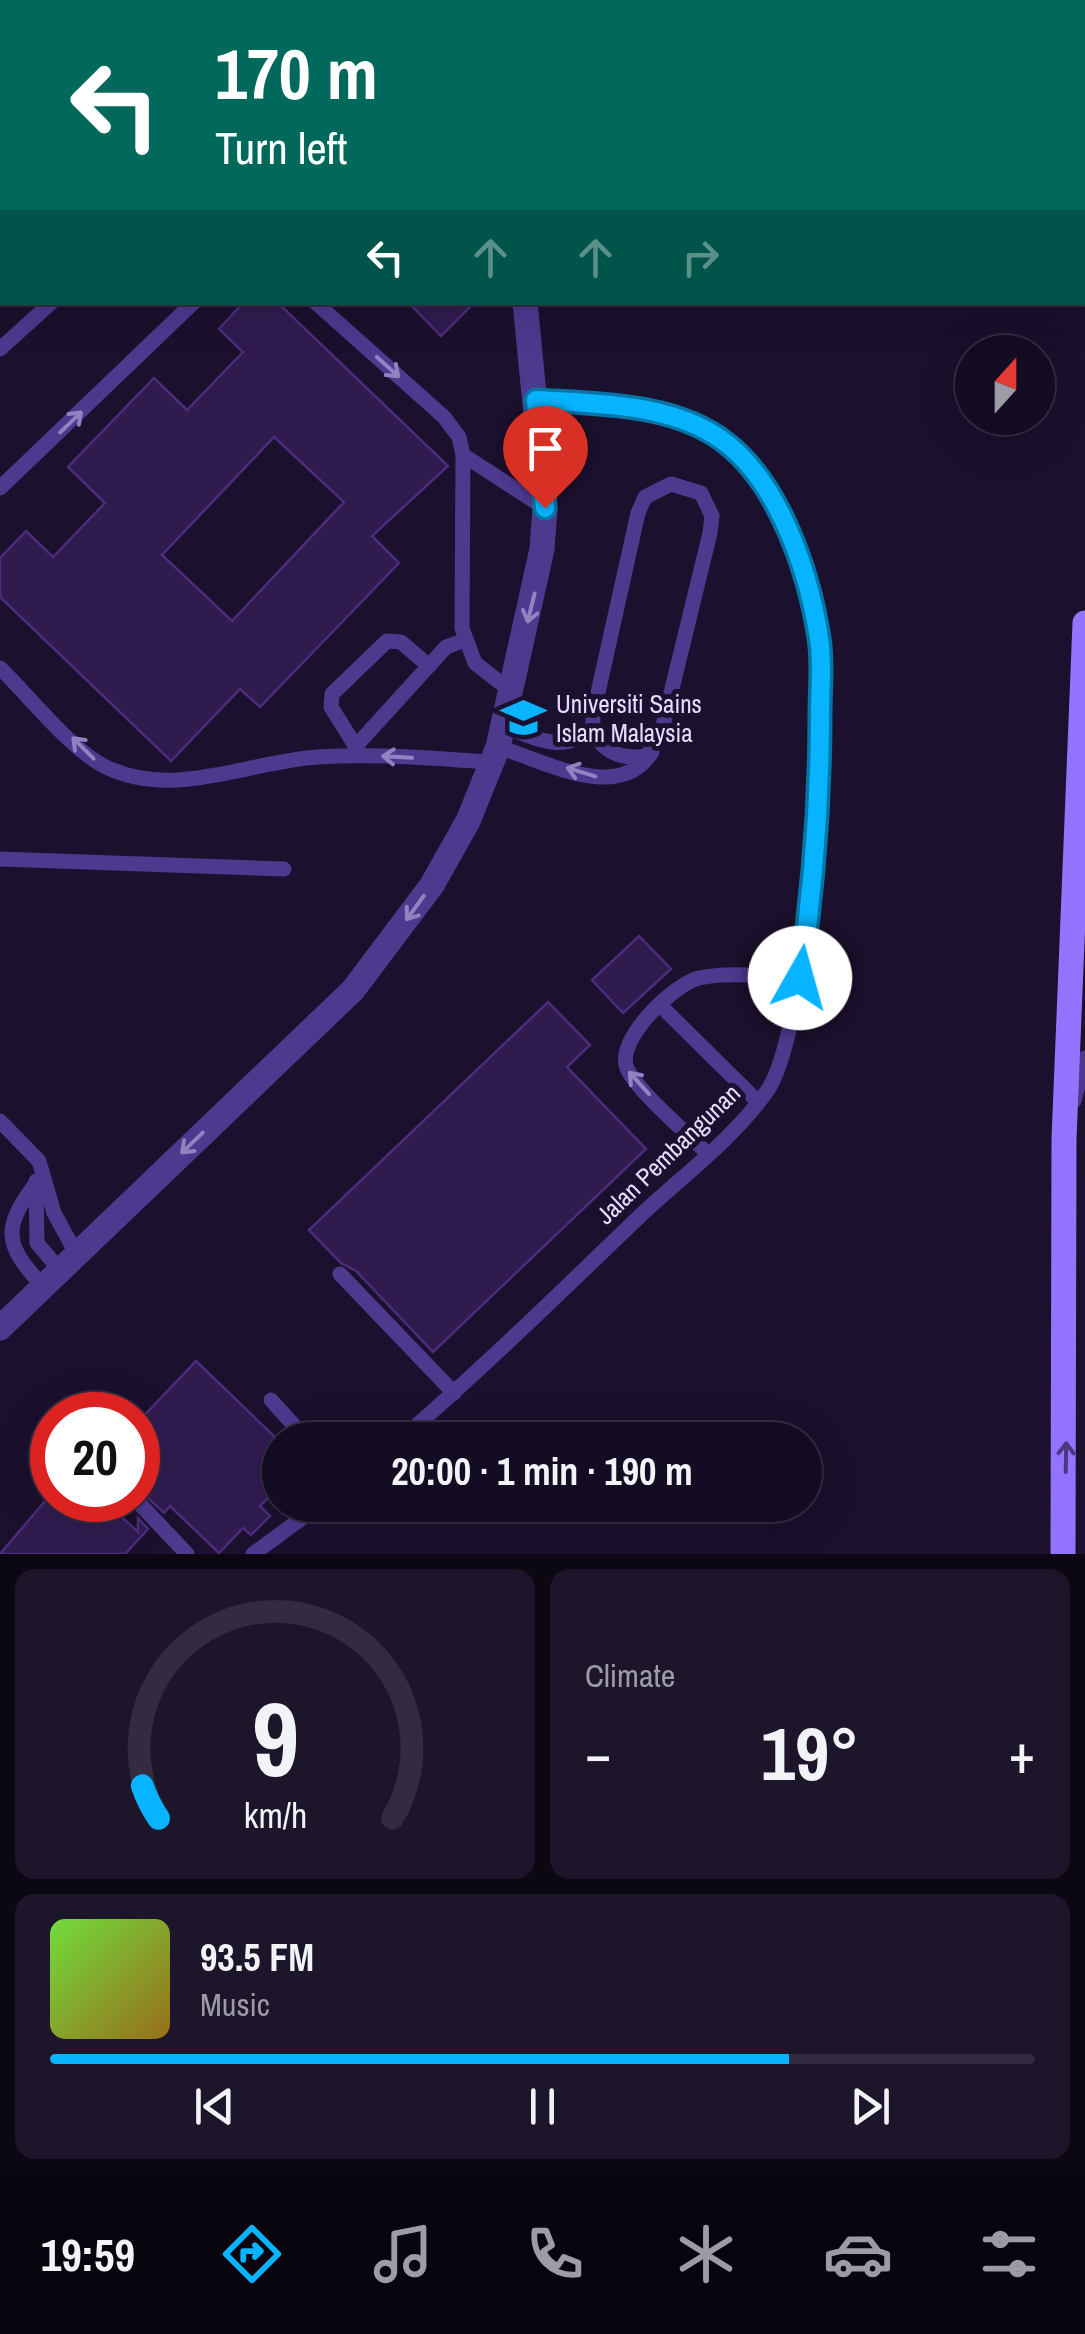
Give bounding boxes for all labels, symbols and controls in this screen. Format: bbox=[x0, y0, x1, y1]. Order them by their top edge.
text: 170 m bbox=[215, 27, 378, 121]
icon: left bbox=[50, 40, 180, 170]
text: Turn left bbox=[215, 117, 347, 178]
icon: left bbox=[358, 230, 413, 285]
icon: ahead bbox=[463, 230, 518, 285]
icon: ahead bbox=[568, 230, 623, 285]
icon: right bbox=[673, 230, 728, 285]
north arrow bbox=[955, 335, 1055, 435]
map controls bbox=[955, 335, 1055, 435]
one-way arrow bbox=[375, 356, 400, 379]
pin bbox=[503, 406, 588, 509]
one-way arrow bbox=[59, 410, 83, 434]
icon: arrive bbox=[518, 421, 573, 476]
one-way arrow bbox=[521, 591, 539, 623]
place label: Universiti Sains Islam Malaysia bbox=[556, 687, 702, 750]
school or university icon: Universiti Sains Islam Malaysia bbox=[499, 694, 547, 742]
one-way arrow bbox=[71, 737, 95, 761]
one-way arrow bbox=[381, 747, 413, 766]
one-way arrow bbox=[566, 762, 598, 780]
one-way arrow bbox=[405, 894, 426, 921]
position arrow bbox=[748, 926, 852, 1030]
one-way arrow bbox=[628, 1071, 651, 1096]
street label: Jalan Pembangunan bbox=[589, 1076, 747, 1232]
one-way arrow bbox=[180, 1131, 205, 1154]
speed limit sign: 20 bbox=[30, 1392, 160, 1522]
one-way arrow bbox=[1056, 1441, 1075, 1473]
text: 20:00 · 1 min · 190 m bbox=[391, 1446, 693, 1497]
text: Climate bbox=[585, 1654, 675, 1697]
text: 9 bbox=[251, 1668, 299, 1808]
text: 19° bbox=[761, 1702, 859, 1803]
text: − bbox=[585, 1716, 611, 1790]
text: + bbox=[1009, 1716, 1035, 1790]
text: km/h bbox=[243, 1791, 307, 1839]
text: 93.5 FM bbox=[200, 1932, 314, 1983]
text: Music bbox=[200, 1983, 270, 2026]
icon: previous bbox=[187, 2079, 242, 2134]
icon: pause bbox=[515, 2079, 570, 2134]
icon: next bbox=[843, 2079, 898, 2134]
icon: directions bbox=[217, 2219, 287, 2289]
icon: music bbox=[368, 2219, 438, 2289]
icon: phone bbox=[520, 2219, 590, 2289]
icon: climate bbox=[671, 2219, 741, 2289]
icon: car bbox=[823, 2219, 893, 2289]
icon: filters bbox=[974, 2219, 1044, 2289]
text: 19:59 bbox=[41, 2224, 135, 2285]

